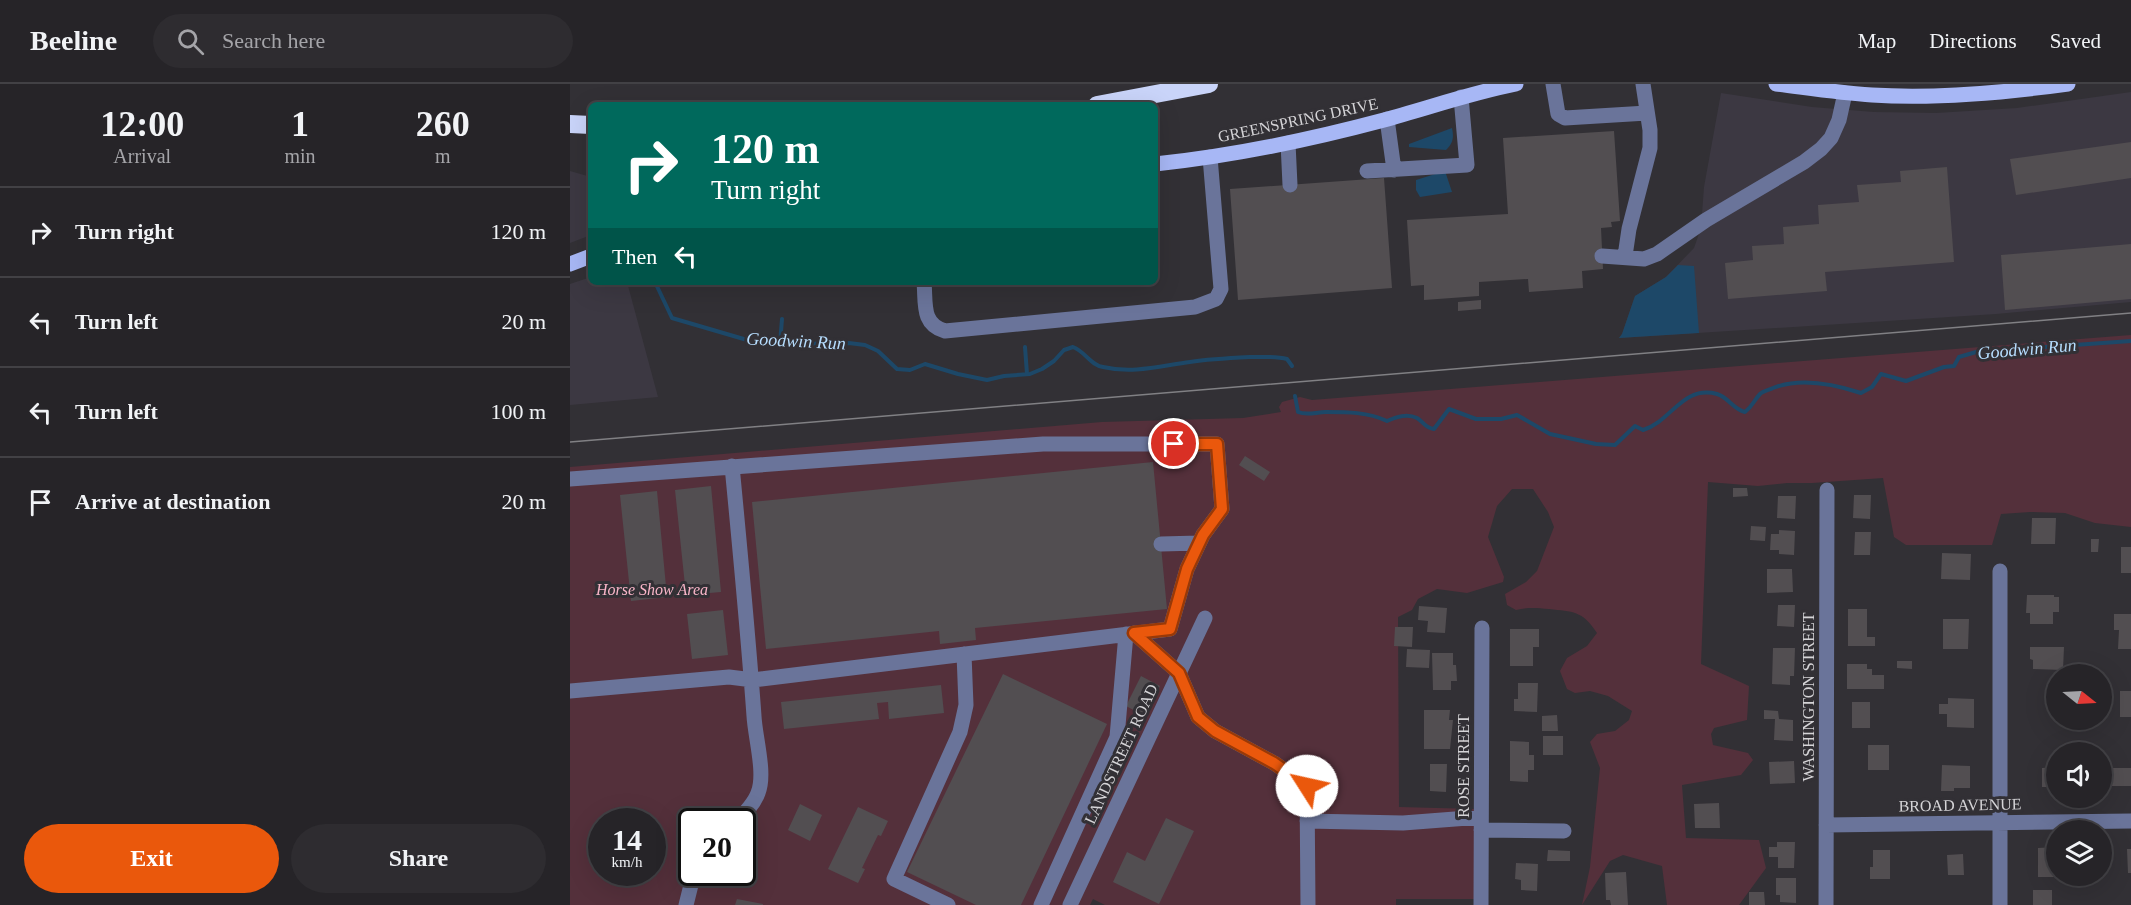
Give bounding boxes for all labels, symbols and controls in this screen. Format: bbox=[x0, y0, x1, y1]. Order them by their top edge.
search box bbox=[153, 14, 573, 68]
text: Beeline bbox=[30, 25, 117, 56]
icon: search bbox=[174, 25, 207, 58]
text: Search here bbox=[222, 28, 325, 53]
text: Map bbox=[1858, 29, 1896, 53]
text: Directions bbox=[1929, 29, 2017, 53]
text: Saved bbox=[2050, 29, 2101, 53]
street label: GREENSPRING DRIVE bbox=[1216, 95, 1380, 145]
text: 12:00 bbox=[100, 104, 184, 144]
text: 1 bbox=[291, 104, 309, 144]
text: 260 bbox=[416, 104, 470, 144]
icon: right bbox=[612, 126, 690, 204]
text: 120 m bbox=[711, 126, 820, 172]
text: Arrival bbox=[113, 145, 171, 167]
text: min bbox=[284, 145, 316, 167]
text: m bbox=[435, 145, 451, 167]
text: Turn right bbox=[711, 175, 820, 205]
icon: right bbox=[24, 216, 57, 249]
text: Turn right bbox=[75, 219, 174, 244]
text: 120 m bbox=[490, 219, 546, 244]
icon: left bbox=[669, 240, 702, 273]
text: Then bbox=[612, 244, 657, 269]
icon: left bbox=[24, 306, 57, 339]
text: Turn left bbox=[75, 309, 158, 334]
text: 20 m bbox=[501, 309, 546, 334]
water label: Goodwin Run bbox=[746, 328, 846, 354]
water label: Goodwin Run bbox=[1977, 335, 2077, 363]
icon: left bbox=[24, 396, 57, 429]
text: Turn left bbox=[75, 399, 158, 424]
text: 100 m bbox=[490, 399, 546, 424]
pin bbox=[1148, 418, 1199, 469]
icon: arrive bbox=[1157, 427, 1190, 460]
icon: arrive bbox=[24, 486, 57, 519]
text: Arrive at destination bbox=[75, 489, 271, 514]
text: 20 m bbox=[501, 489, 546, 514]
park label: Horse Show Area bbox=[595, 581, 708, 598]
street label: WASHINGTON STREET bbox=[1800, 612, 1817, 782]
north arrow bbox=[2046, 664, 2112, 730]
map controls bbox=[2046, 664, 2112, 886]
street label: LANDSTREET ROAD bbox=[1081, 681, 1161, 827]
street label: ROSE STREET bbox=[1455, 714, 1472, 818]
button: sound bbox=[2046, 742, 2112, 808]
position arrow bbox=[1275, 754, 1339, 818]
street label: BROAD AVENUE bbox=[1898, 795, 2022, 815]
speed limit sign: 20 bbox=[678, 808, 756, 886]
button: layers bbox=[2046, 820, 2112, 886]
text: 14 bbox=[612, 823, 642, 856]
button: Exit bbox=[24, 824, 279, 893]
button: Share bbox=[291, 824, 546, 893]
text: km/h bbox=[612, 854, 642, 870]

